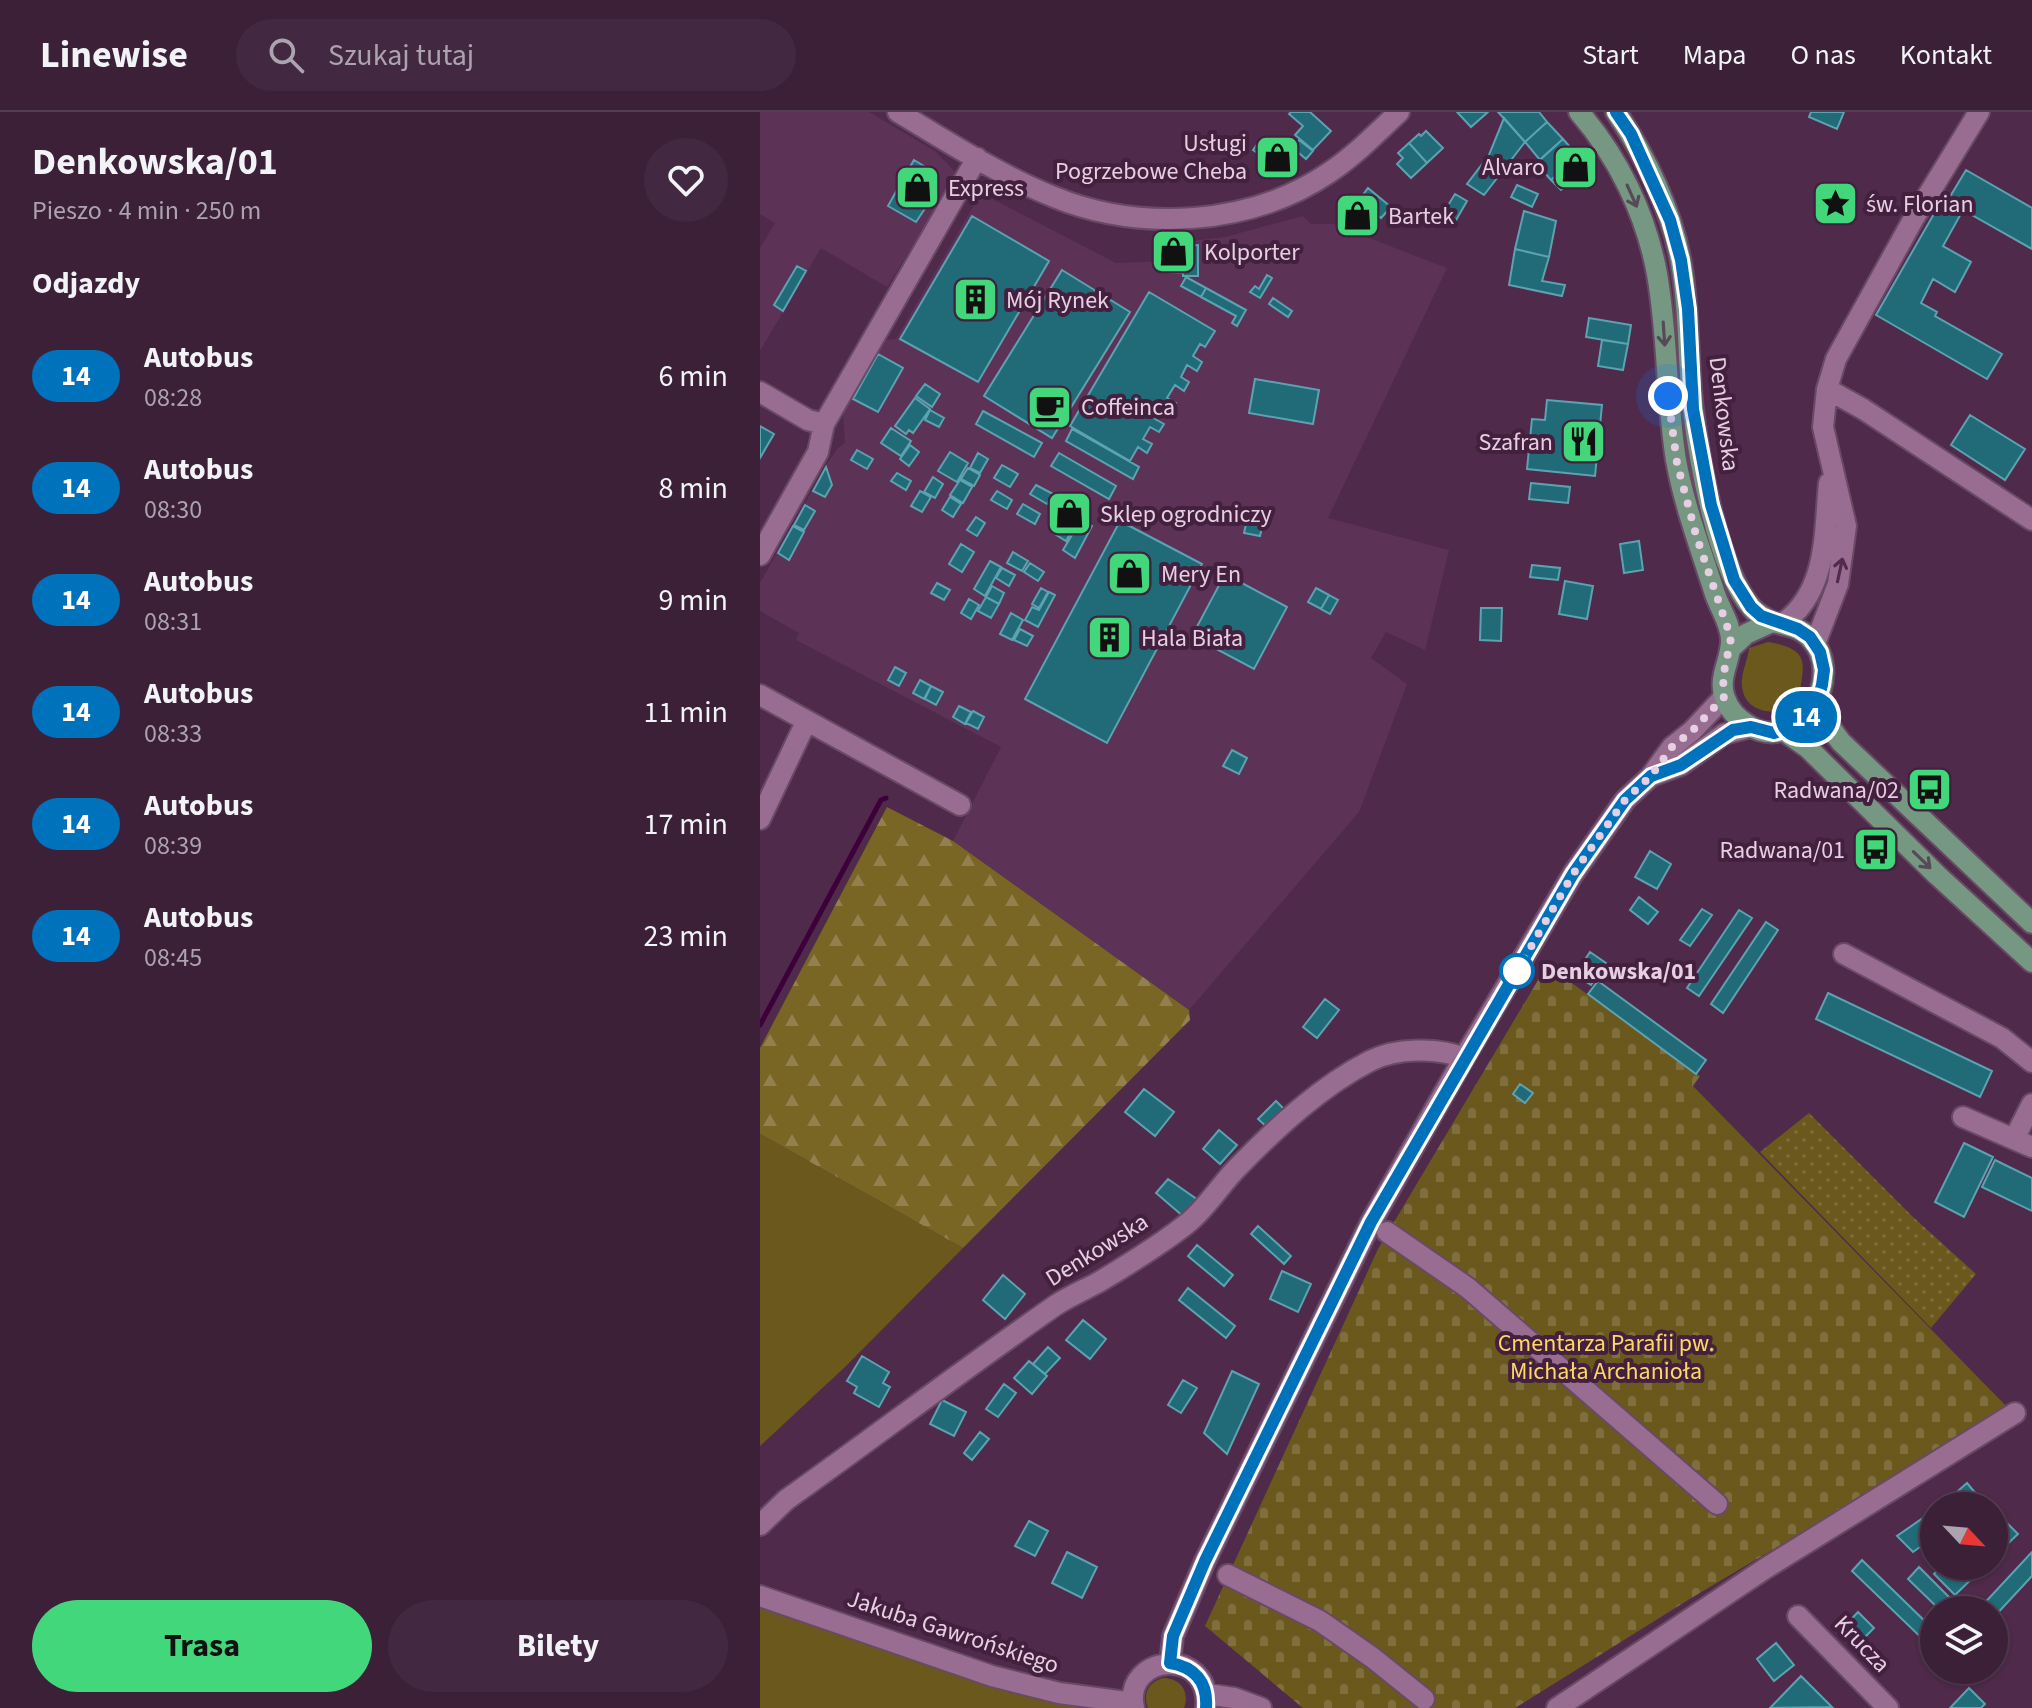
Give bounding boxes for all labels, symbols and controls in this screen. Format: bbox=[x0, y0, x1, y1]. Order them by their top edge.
search box bbox=[236, 19, 796, 91]
text: Linewise bbox=[40, 28, 188, 82]
icon: search bbox=[264, 33, 308, 77]
text: Szukaj tutaj bbox=[328, 34, 474, 77]
text: Start bbox=[1582, 35, 1639, 75]
text: Mapa bbox=[1683, 35, 1746, 75]
text: O nas bbox=[1790, 35, 1856, 75]
text: Kontakt bbox=[1900, 35, 1992, 75]
place label: Usługi Pogrzebowe Cheba bbox=[1055, 126, 1247, 189]
shop icon: Usługi Pogrzebowe Cheba bbox=[1254, 133, 1302, 181]
text: Denkowska/01 bbox=[32, 135, 278, 189]
button: heart bbox=[644, 138, 728, 222]
shop icon: Alvaro bbox=[1552, 143, 1600, 191]
place label: Alvaro bbox=[1482, 150, 1545, 185]
shop icon: Express bbox=[893, 164, 941, 212]
place label: Express bbox=[948, 171, 1024, 206]
place icon: św. Florian bbox=[1811, 180, 1859, 228]
one-way arrow bbox=[1625, 183, 1640, 208]
place label: św. Florian bbox=[1866, 187, 1974, 222]
text: Pieszo · 4 min · 250 m bbox=[32, 192, 261, 229]
shop icon: Bartek bbox=[1333, 192, 1381, 240]
place label: Bartek bbox=[1388, 199, 1454, 234]
shop icon: Kolporter bbox=[1149, 228, 1197, 276]
place label: Kolporter bbox=[1204, 235, 1300, 270]
text: Odjazdy bbox=[32, 262, 140, 305]
building icon: Mój Rynek bbox=[951, 276, 999, 324]
place label: Mój Rynek bbox=[1006, 283, 1109, 318]
one-way arrow bbox=[1657, 320, 1672, 347]
text: Autobus bbox=[144, 336, 253, 379]
text: 6 min bbox=[658, 355, 728, 398]
street label: Denkowska bbox=[1700, 355, 1748, 473]
text: 14 bbox=[61, 356, 91, 396]
your location bbox=[1648, 376, 1688, 416]
text: 08:28 bbox=[144, 379, 202, 416]
cafe icon: Coffeinca bbox=[1026, 383, 1074, 431]
place label: Coffeinca bbox=[1081, 390, 1175, 425]
restaurant icon: Szafran bbox=[1560, 418, 1608, 466]
place label: Szafran bbox=[1478, 425, 1553, 460]
text: Autobus bbox=[144, 448, 253, 491]
text: 8 min bbox=[658, 467, 728, 510]
text: 14 bbox=[61, 468, 91, 508]
shop icon: Sklep ogrodniczy bbox=[1045, 490, 1093, 538]
text: 08:30 bbox=[144, 491, 202, 528]
place label: Sklep ogrodniczy bbox=[1100, 497, 1272, 532]
shop icon: Mery En bbox=[1106, 550, 1154, 598]
place label: Mery En bbox=[1161, 557, 1241, 592]
one-way arrow bbox=[1834, 558, 1849, 584]
text: Autobus bbox=[144, 560, 253, 603]
text: 9 min bbox=[658, 579, 728, 622]
text: 14 bbox=[61, 580, 91, 620]
text: 08:31 bbox=[144, 603, 202, 640]
building icon: Hala Biała bbox=[1086, 614, 1134, 662]
place label: Hala Biała bbox=[1141, 621, 1243, 656]
text: Autobus bbox=[144, 672, 253, 715]
text: 11 min bbox=[644, 691, 728, 734]
line badge: 14 bbox=[1770, 691, 1842, 743]
text: 14 bbox=[61, 692, 91, 732]
text: 14 bbox=[1791, 697, 1821, 737]
text: 08:33 bbox=[144, 715, 202, 752]
bus stop icon: Radwana/02 bbox=[1906, 766, 1954, 814]
place label: Radwana/02 bbox=[1773, 773, 1899, 808]
text: Autobus bbox=[144, 784, 253, 827]
text: 17 min bbox=[644, 803, 728, 846]
text: 14 bbox=[61, 804, 91, 844]
bus stop icon: Radwana/01 bbox=[1852, 826, 1900, 874]
text: 08:39 bbox=[144, 827, 202, 864]
place label: Radwana/01 bbox=[1719, 833, 1845, 868]
one-way arrow bbox=[1912, 851, 1932, 870]
text: Autobus bbox=[144, 896, 253, 939]
text: 23 min bbox=[644, 915, 728, 958]
text: 14 bbox=[61, 916, 91, 956]
text: 08:45 bbox=[144, 939, 202, 976]
marker: Denkowska/01 bbox=[1500, 954, 1534, 988]
place label: Denkowska/01 bbox=[1541, 954, 1696, 989]
street label: Denkowska bbox=[1039, 1205, 1155, 1295]
park label: Cmentarza Parafii pw. Michała Archanioła bbox=[1498, 1326, 1714, 1389]
north arrow bbox=[1920, 1492, 2008, 1580]
map controls bbox=[1920, 1492, 2008, 1684]
street label: Jakuba Gawrońskiego bbox=[843, 1581, 1063, 1683]
button: layers bbox=[1920, 1596, 2008, 1684]
button: Trasa bbox=[32, 1600, 372, 1692]
button: Bilety bbox=[388, 1600, 728, 1692]
street label: Krucza bbox=[1826, 1607, 1898, 1681]

